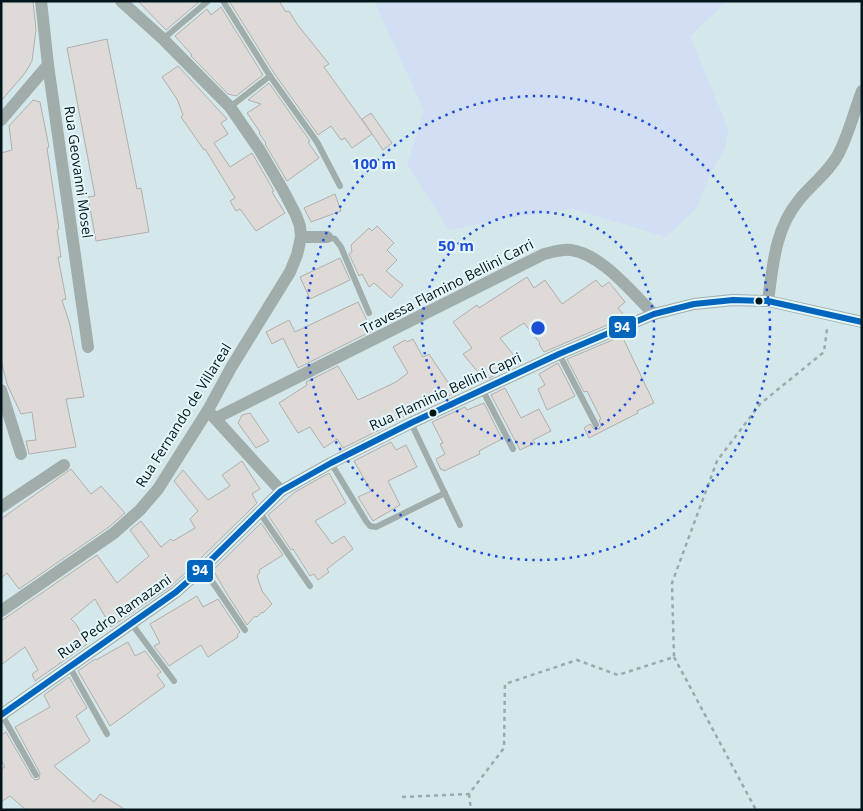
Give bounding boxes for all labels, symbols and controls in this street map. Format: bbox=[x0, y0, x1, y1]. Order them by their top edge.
street label: Rua Geovanni Mosel bbox=[60, 105, 98, 239]
text: 100 m bbox=[352, 153, 396, 173]
street label: Travessa Flamino Bellini Carri bbox=[357, 234, 537, 338]
text: 50 m bbox=[438, 235, 474, 255]
unlabelled marker bbox=[754, 296, 764, 306]
line badge: 94 bbox=[608, 315, 637, 339]
text: 94 bbox=[614, 317, 630, 336]
centre of rings bbox=[529, 319, 547, 337]
street label: Rua Fernando de Villareal bbox=[131, 339, 235, 491]
street label: Rua Flaminio Bellini Capri bbox=[366, 347, 524, 435]
unlabelled marker bbox=[428, 408, 438, 418]
line badge: 94 bbox=[186, 559, 214, 583]
text: 94 bbox=[192, 560, 208, 579]
street label: Rua Pedro Ramazani bbox=[53, 570, 175, 662]

